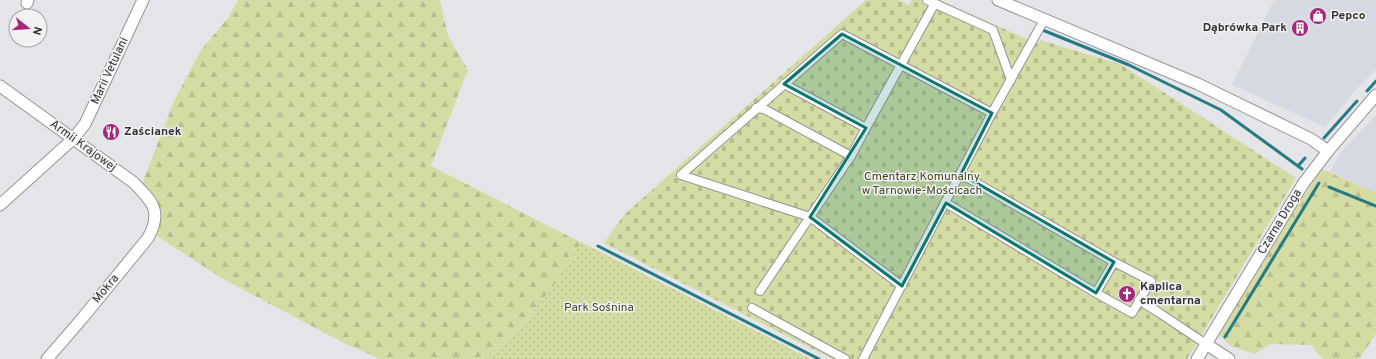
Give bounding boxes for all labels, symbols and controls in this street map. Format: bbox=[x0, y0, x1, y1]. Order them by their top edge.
shop icon: Pepco bbox=[1308, 6, 1328, 26]
north arrow bbox=[8, 8, 48, 48]
place label: Pepco bbox=[1331, 8, 1366, 24]
building icon: Dąbrówka Park bbox=[1290, 18, 1310, 38]
place label: Dąbrówka Park bbox=[1203, 20, 1287, 36]
text: N bbox=[29, 25, 44, 36]
street label: Marii Vetulani bbox=[87, 35, 133, 107]
street label: Armii Krajowej bbox=[47, 116, 119, 176]
restaurant icon: Zaścianek bbox=[101, 122, 121, 142]
place label: Zaścianek bbox=[124, 124, 182, 140]
park label: Cmentarz Komunalny w Tarnowie-Mościcach bbox=[862, 169, 982, 199]
street label: Czarna Droga bbox=[1254, 186, 1306, 258]
street label: Mokra bbox=[89, 271, 123, 307]
place label: Kaplica cmentarna bbox=[1140, 279, 1201, 309]
church icon: Kaplica cmentarna bbox=[1117, 284, 1137, 304]
park label: Park Sośnina bbox=[564, 300, 634, 316]

